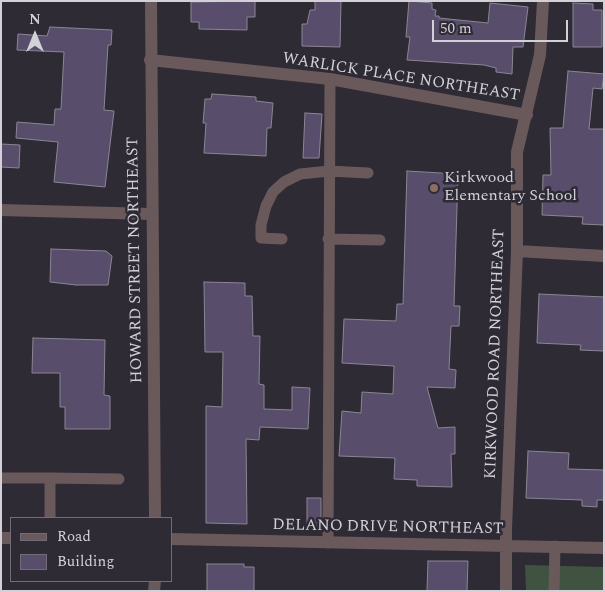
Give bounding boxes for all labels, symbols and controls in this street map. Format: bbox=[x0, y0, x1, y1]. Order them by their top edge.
text: N bbox=[29, 9, 41, 30]
north arrow bbox=[10, 10, 60, 60]
scale bar bbox=[435, 10, 571, 42]
text: 50 m bbox=[440, 17, 472, 40]
street label: WARLICK PLACE NORTHEAST bbox=[281, 50, 521, 106]
street label: HOWARD STREET NORTHEAST bbox=[124, 137, 148, 383]
place label: Kirkwood Elementary School bbox=[444, 169, 577, 207]
marker: Kirkwood Elementary School bbox=[428, 182, 440, 194]
street label: KIRKWOOD ROAD NORTHEAST bbox=[482, 229, 510, 479]
street label: DELANO DRIVE NORTHEAST bbox=[272, 516, 504, 540]
legend bbox=[10, 517, 172, 582]
text: Road bbox=[57, 525, 91, 548]
text: Building bbox=[57, 550, 114, 573]

